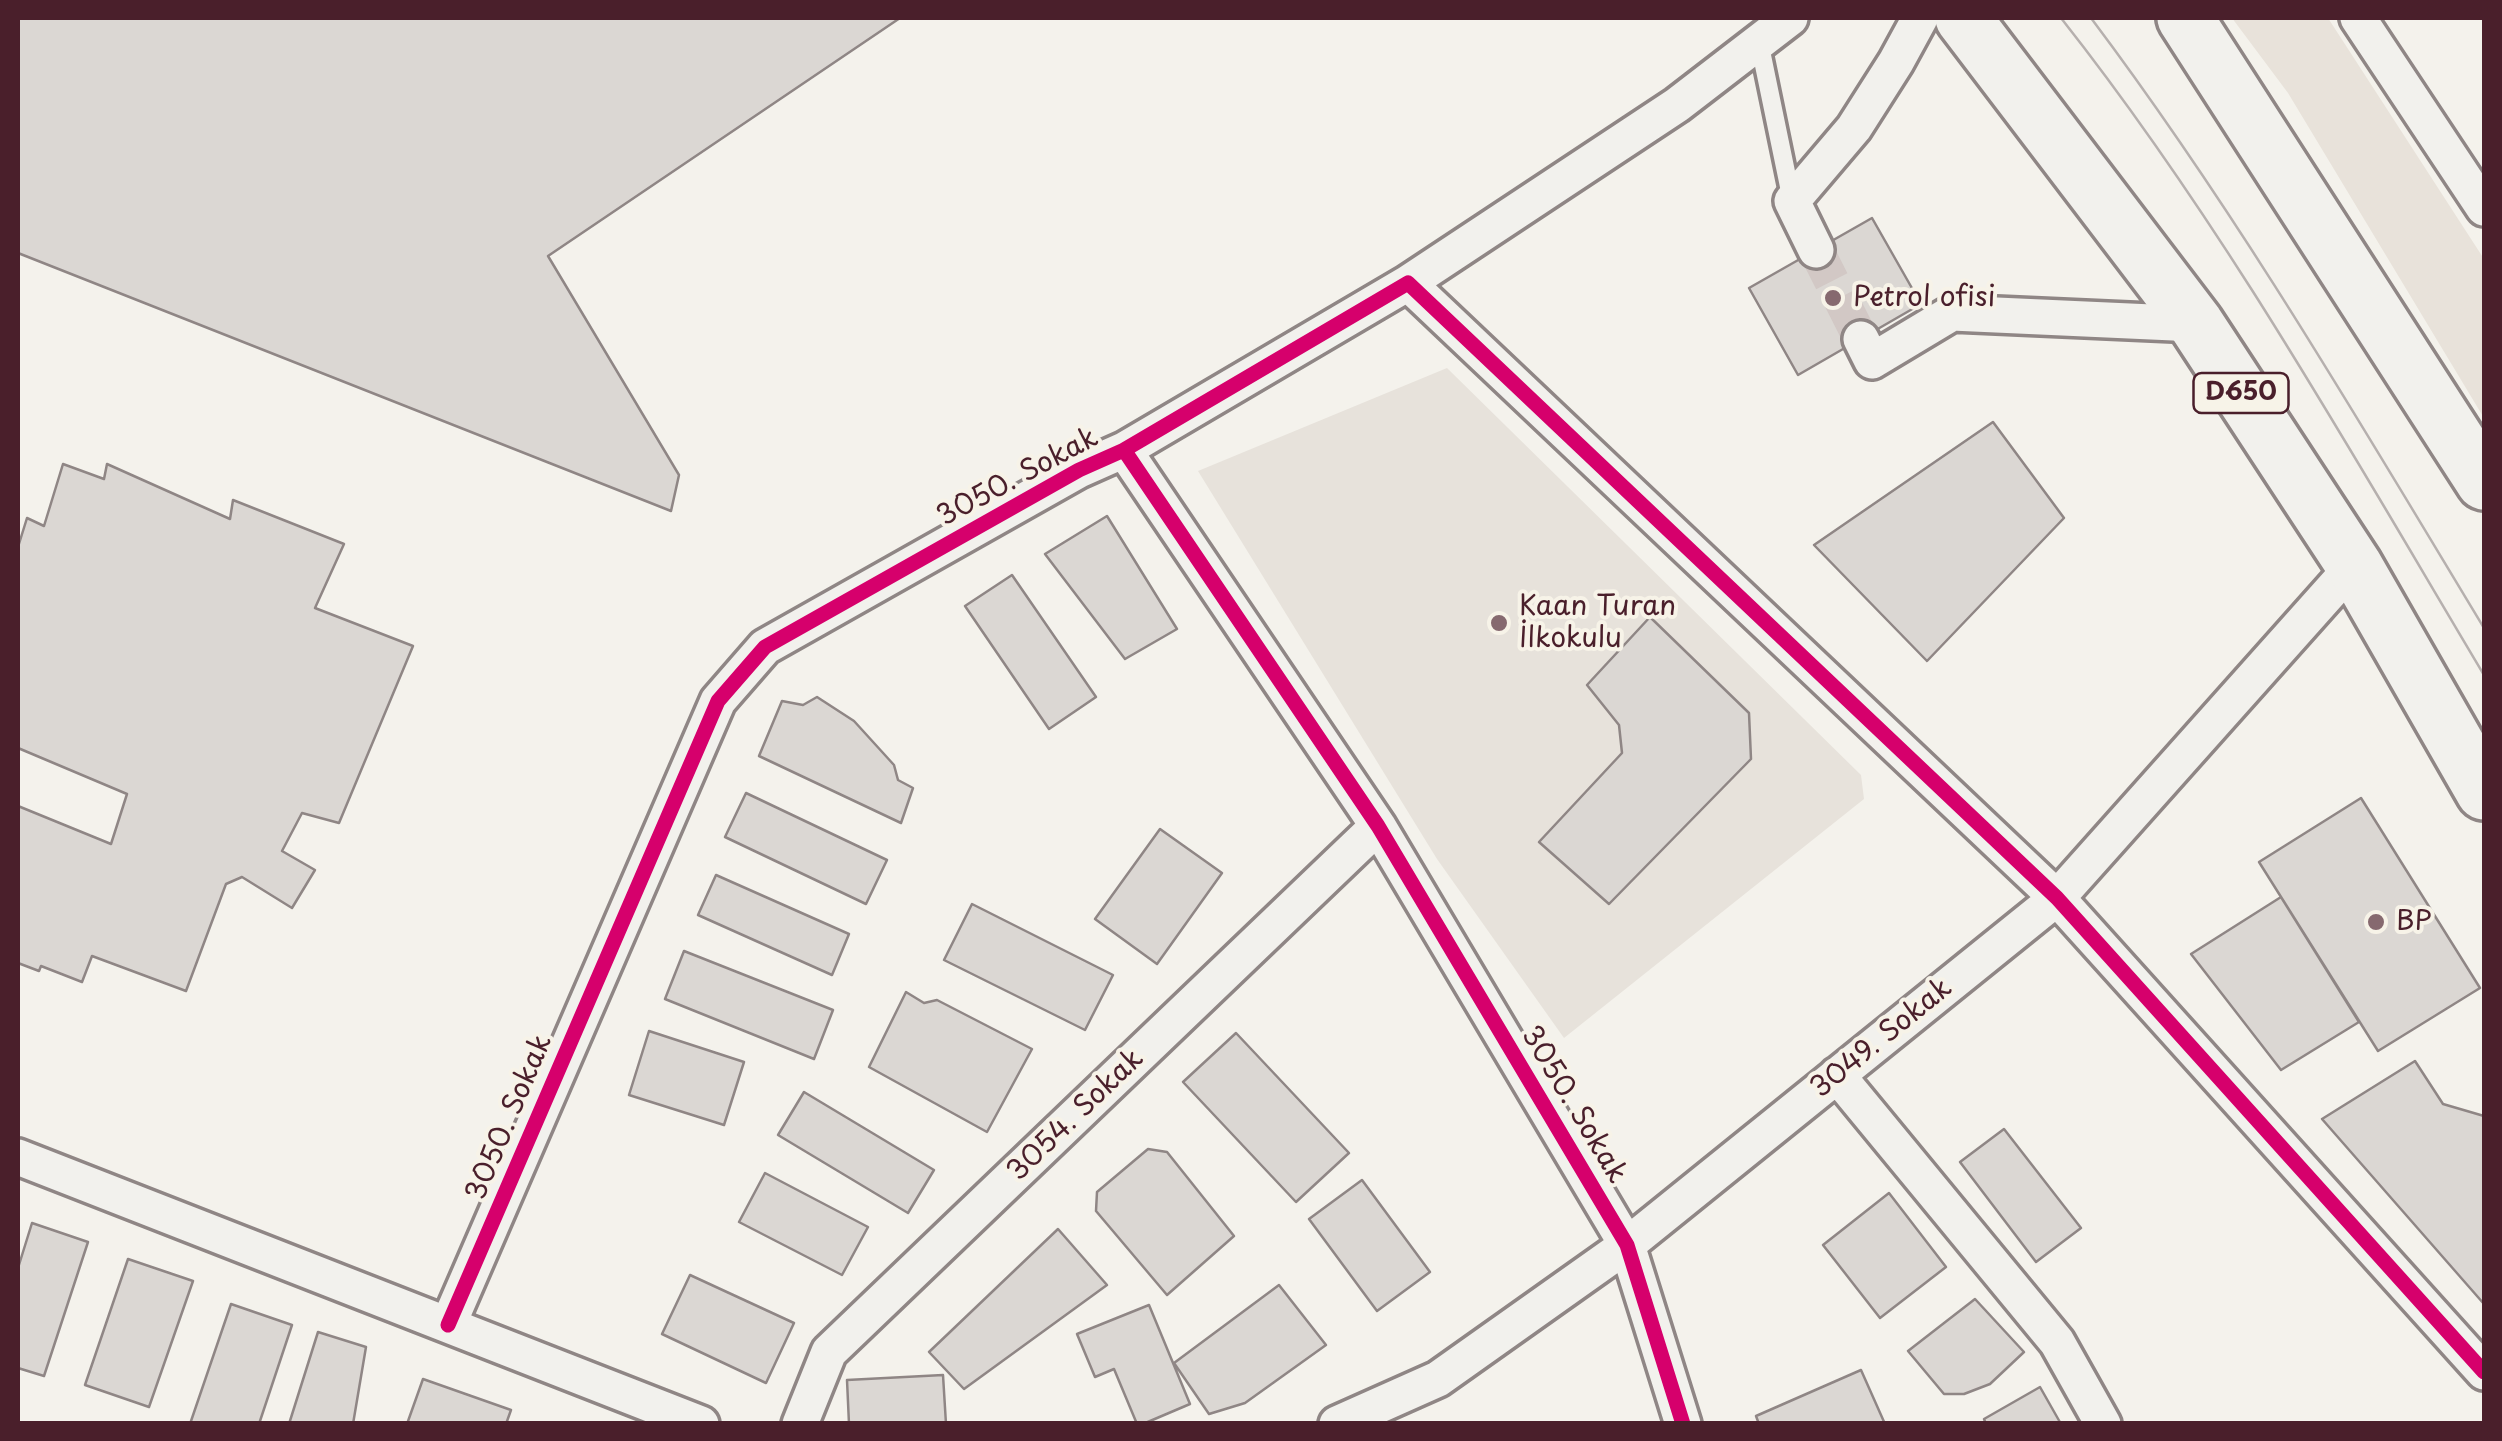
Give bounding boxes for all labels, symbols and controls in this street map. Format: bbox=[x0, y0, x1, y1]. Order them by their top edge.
place label: Petrol ofisi bbox=[1853, 281, 1996, 315]
marker: Petrol ofisi bbox=[1822, 287, 1844, 309]
road number: D650 bbox=[2194, 373, 2288, 413]
street label: 3050. Sokak bbox=[932, 422, 1104, 534]
place label: Kaan Turan İlkokulu bbox=[1519, 590, 1676, 656]
marker: Kaan Turan İlkokulu bbox=[1488, 612, 1510, 634]
place label: BP bbox=[2396, 905, 2432, 939]
marker: BP bbox=[2365, 911, 2387, 933]
street label: 3049. Sokak bbox=[1805, 972, 1959, 1106]
street label: 3050. Sokak bbox=[1513, 1020, 1633, 1190]
street label: 3050. Sokak bbox=[460, 1030, 560, 1206]
street label: 3054. Sokak bbox=[1001, 1043, 1151, 1189]

